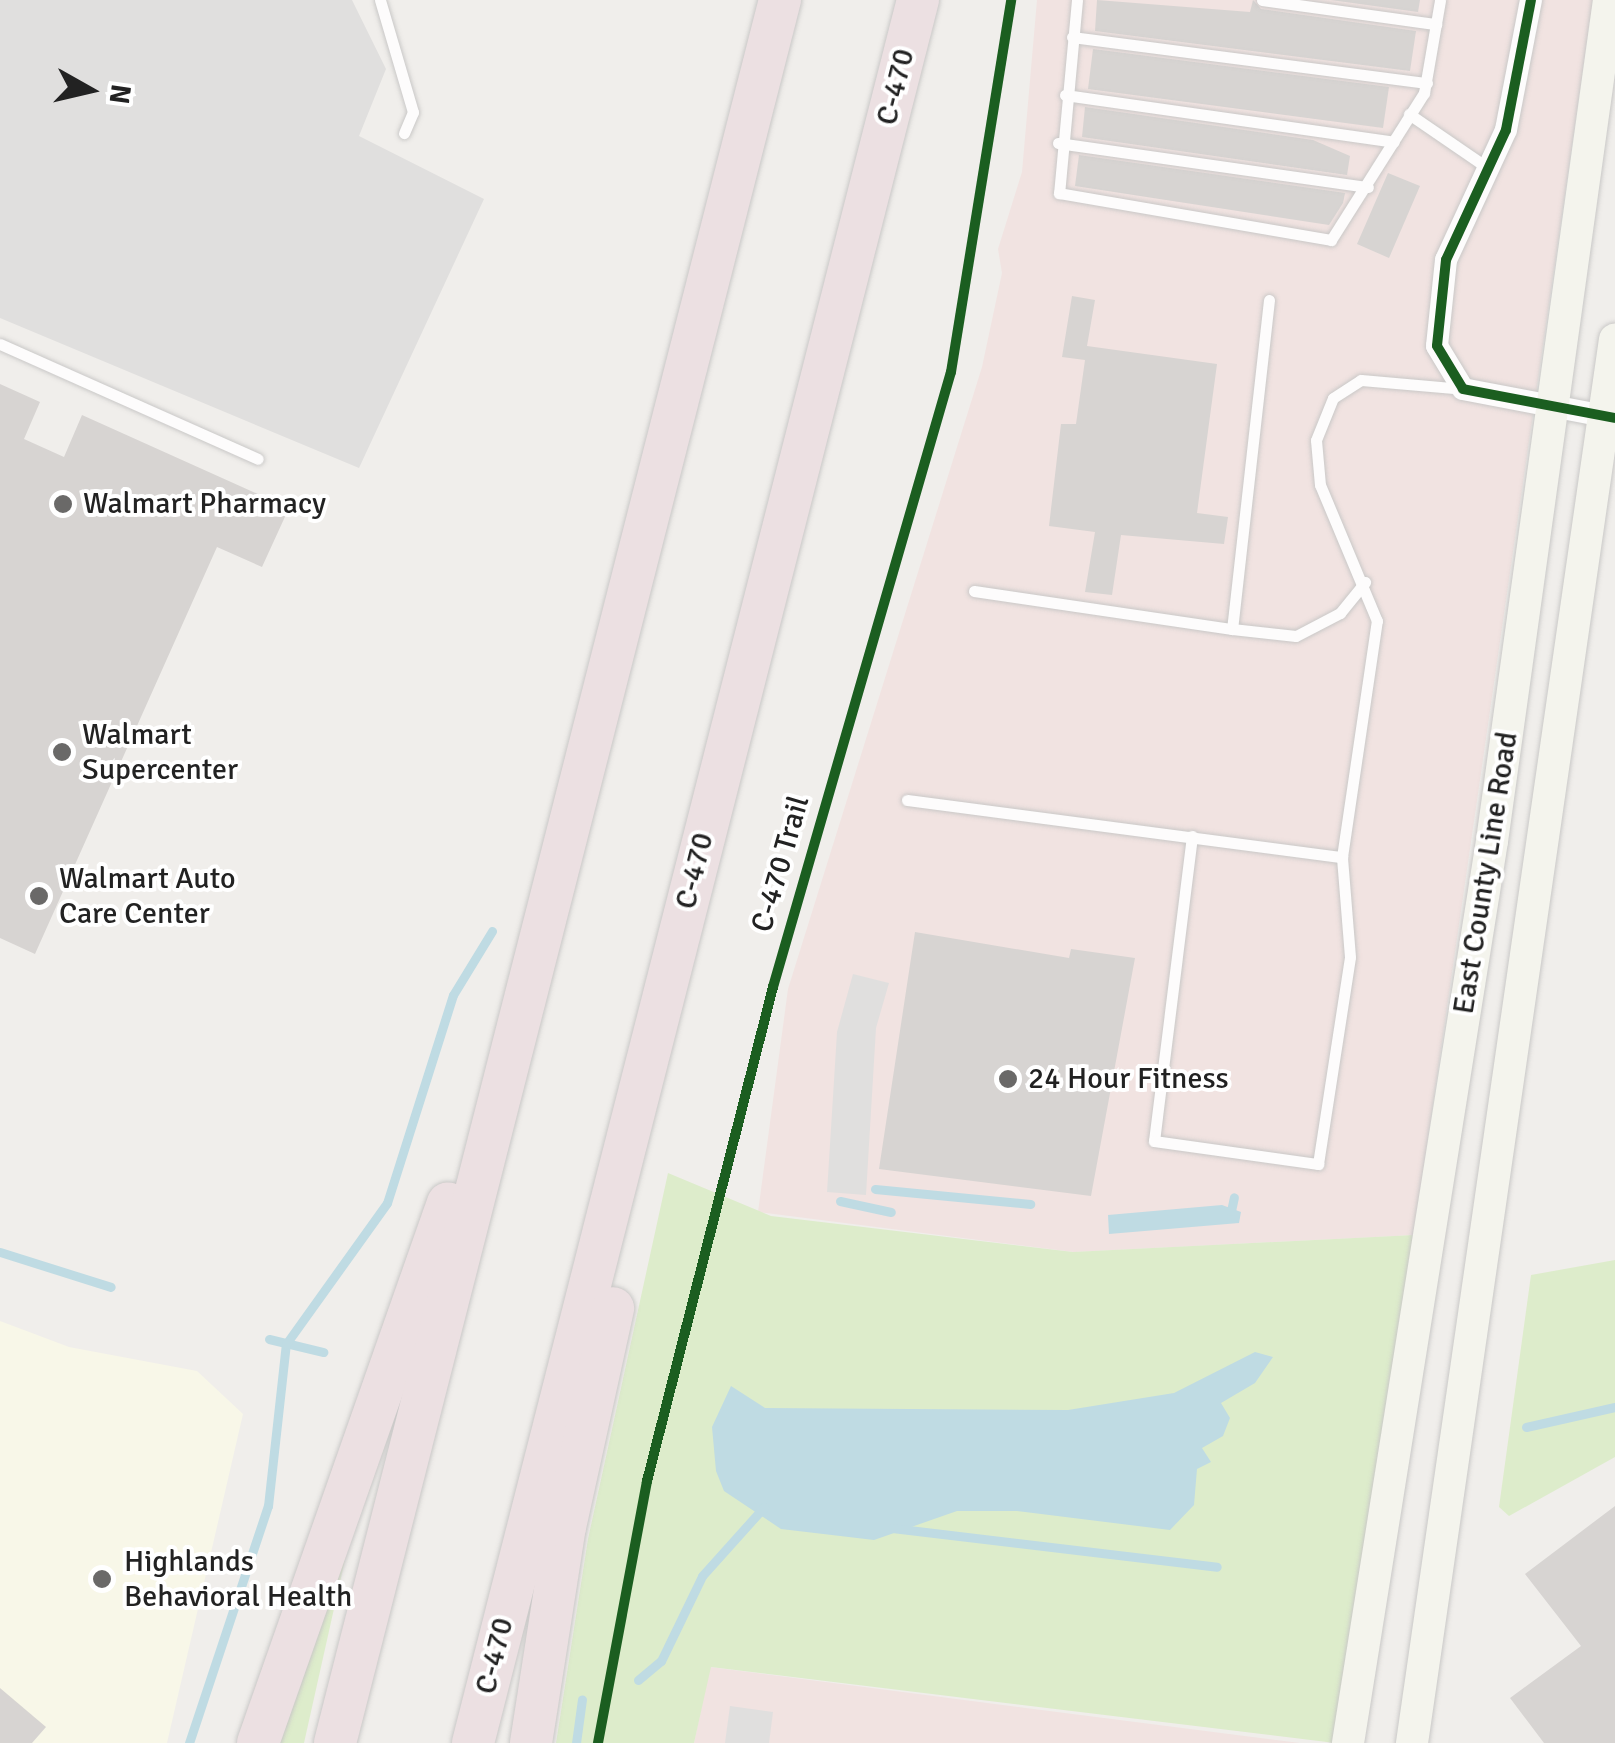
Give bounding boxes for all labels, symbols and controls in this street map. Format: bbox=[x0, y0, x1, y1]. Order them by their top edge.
north arrow bbox=[40, 40, 140, 140]
street label: C-470 bbox=[869, 45, 923, 129]
text: N bbox=[102, 82, 138, 106]
place label: Walmart Pharmacy bbox=[83, 486, 326, 522]
marker: Walmart Pharmacy bbox=[52, 493, 74, 515]
place label: Walmart Supercenter bbox=[82, 717, 238, 788]
street label: East County Line Road bbox=[1446, 729, 1526, 1017]
marker: Walmart Supercenter bbox=[51, 741, 73, 763]
street label: C-470 Trail bbox=[744, 792, 818, 936]
street label: C-470 bbox=[668, 829, 722, 913]
place label: Walmart Auto Care Center bbox=[59, 861, 236, 932]
marker: Walmart Auto Care Center bbox=[28, 885, 50, 907]
place label: 24 Hour Fitness bbox=[1028, 1061, 1229, 1097]
marker: 24 Hour Fitness bbox=[997, 1068, 1019, 1090]
place label: Highlands Behavioral Health bbox=[124, 1544, 352, 1614]
marker: Highlands Behavioral Health bbox=[89, 1566, 115, 1592]
street label: C-470 bbox=[468, 1614, 522, 1698]

